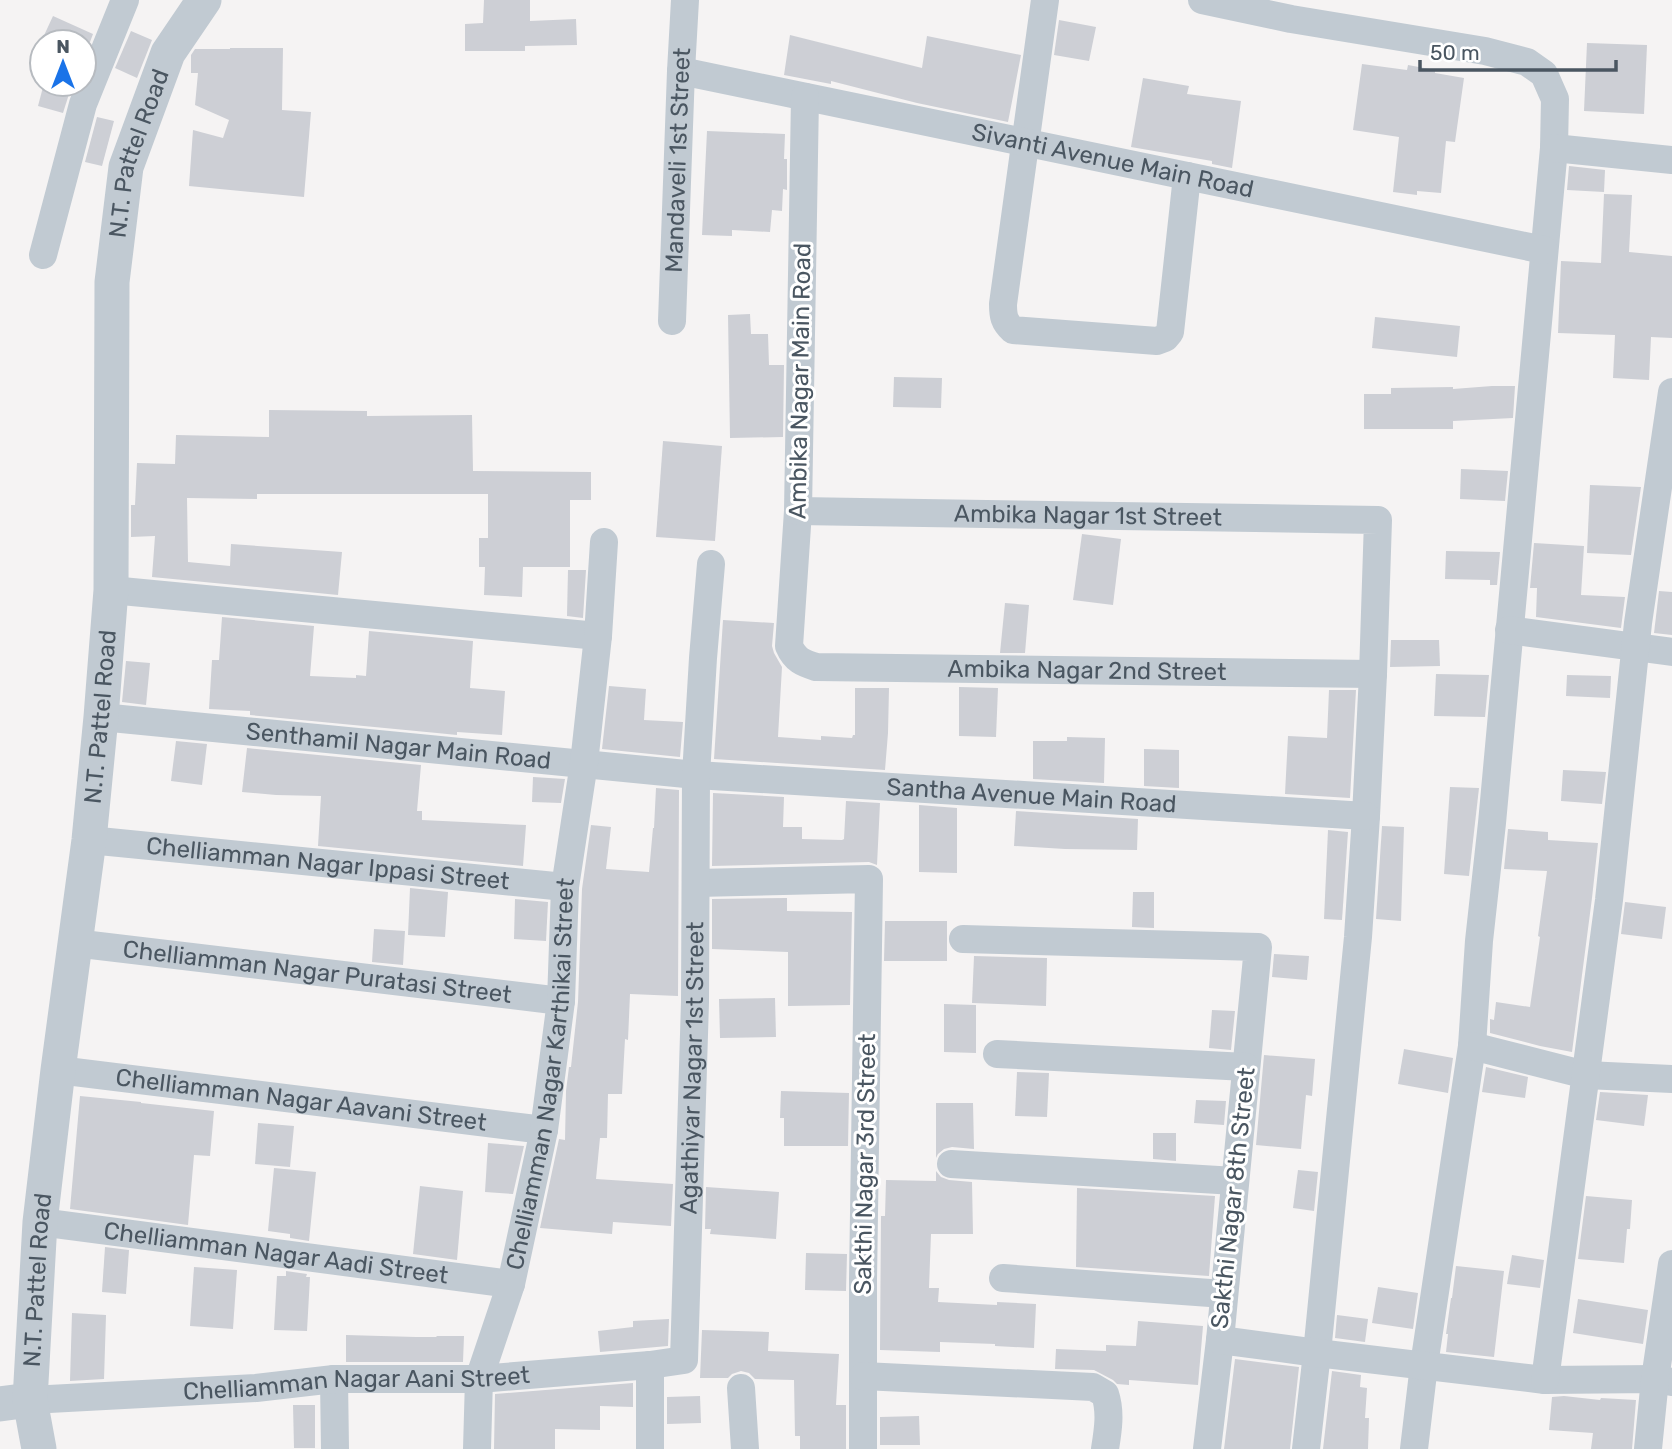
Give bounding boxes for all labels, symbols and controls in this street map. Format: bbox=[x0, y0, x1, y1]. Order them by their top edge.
north arrow bbox=[28, 28, 98, 98]
scale bar bbox=[1420, 28, 1616, 72]
text: N bbox=[56, 35, 70, 58]
text: 50 m bbox=[1430, 40, 1480, 65]
street label: Mandaveli 1st Street bbox=[660, 47, 696, 273]
street label: N.T. Pattel Road bbox=[103, 65, 175, 239]
street label: Sivanti Avenue Main Road bbox=[969, 118, 1256, 203]
street label: Ambika Nagar Main Road bbox=[784, 243, 816, 519]
street label: Ambika Nagar 1st Street bbox=[954, 499, 1222, 532]
street label: N.T. Pattel Road bbox=[79, 629, 122, 805]
street label: Ambika Nagar 2nd Street bbox=[947, 655, 1227, 686]
street label: Senthamil Nagar Main Road bbox=[245, 717, 552, 775]
street label: Santha Avenue Main Road bbox=[886, 773, 1177, 818]
street label: Chelliamman Nagar Ippasi Street bbox=[145, 832, 511, 895]
street label: Chelliamman Nagar Karthikai Street bbox=[500, 876, 580, 1273]
street label: Agathiyar Nagar 1st Street bbox=[674, 921, 709, 1215]
street label: Chelliamman Nagar Puratasi Street bbox=[121, 935, 513, 1009]
street label: Sakthi Nagar 3rd Street bbox=[849, 1033, 881, 1295]
street label: Chelliamman Nagar Aavani Street bbox=[114, 1063, 488, 1137]
street label: Sakthi Nagar 8th Street bbox=[1205, 1066, 1261, 1330]
street label: N.T. Pattel Road bbox=[18, 1191, 57, 1368]
street label: Chelliamman Nagar Aadi Street bbox=[102, 1217, 450, 1290]
street label: Chelliamman Nagar Aani Street bbox=[182, 1361, 531, 1406]

